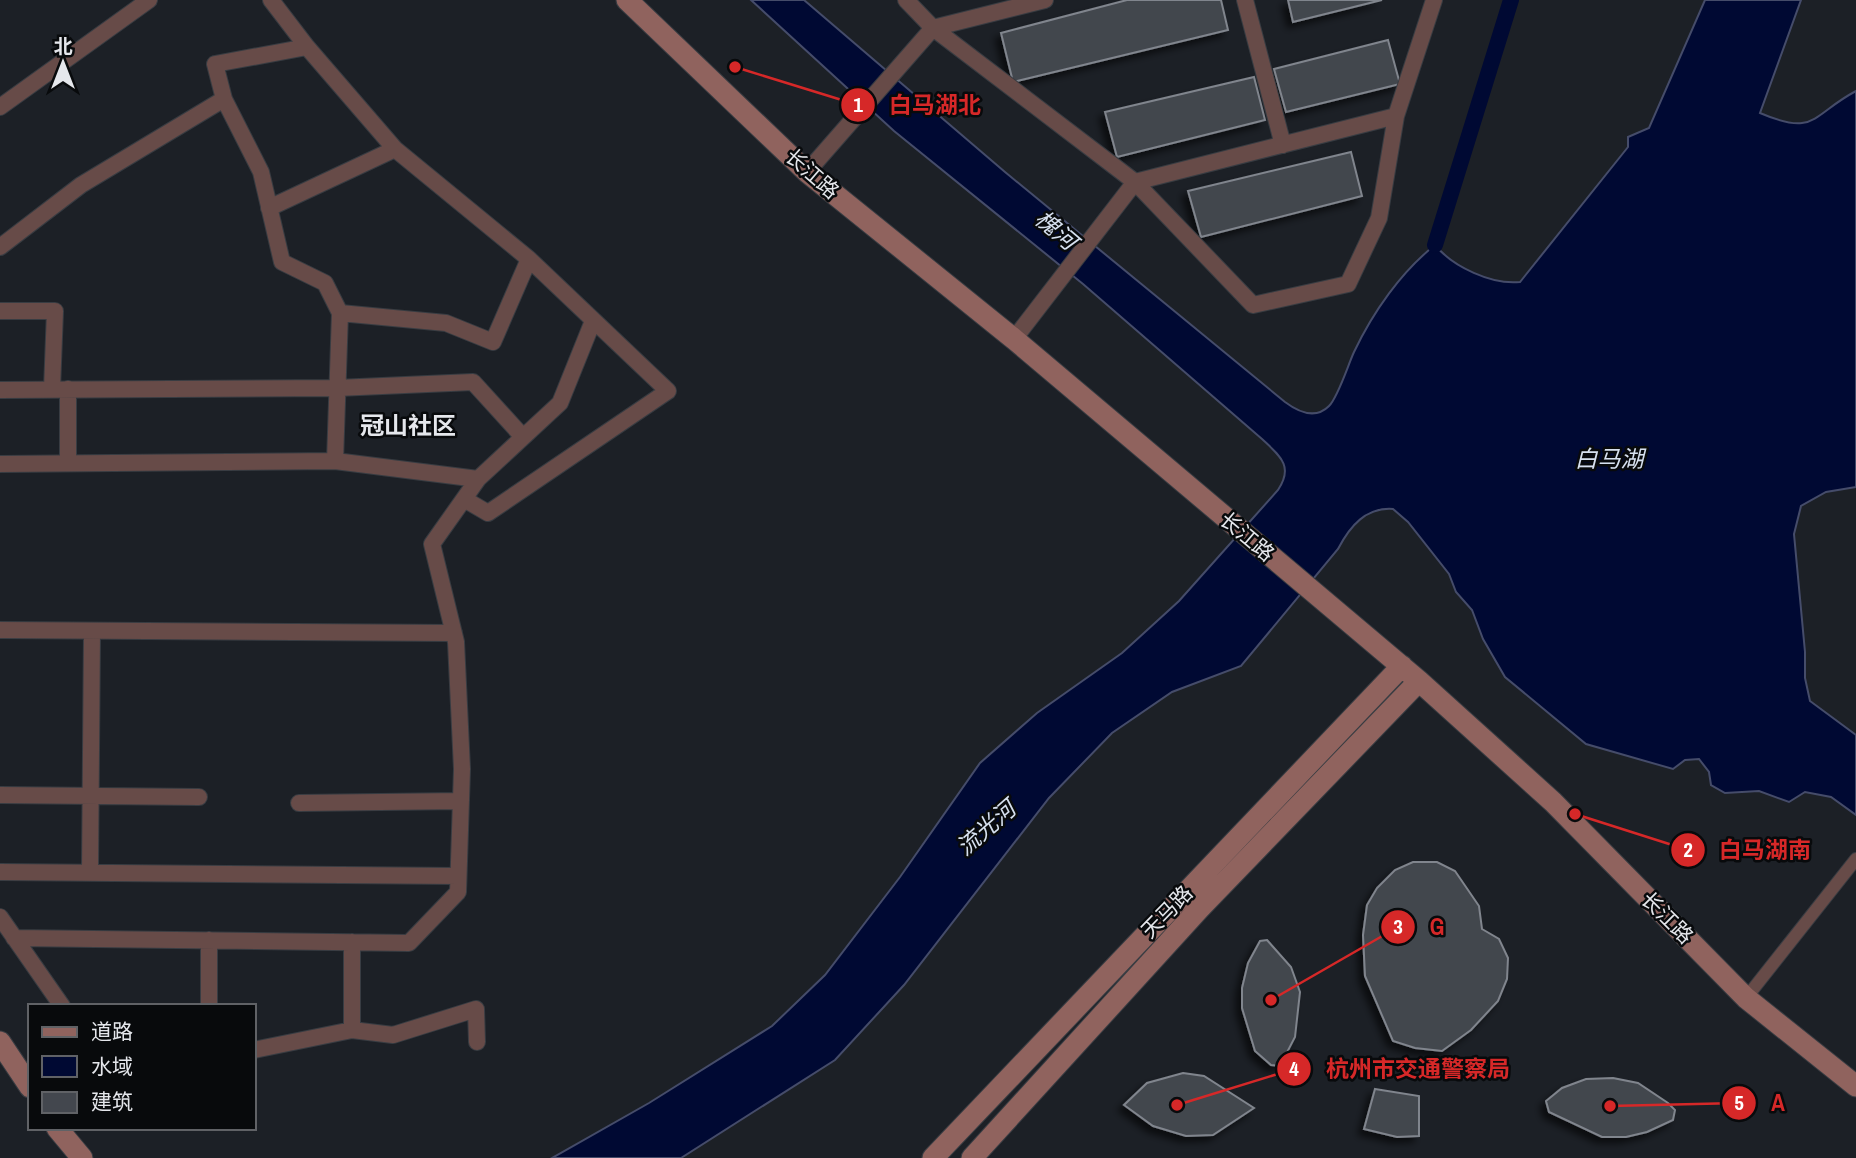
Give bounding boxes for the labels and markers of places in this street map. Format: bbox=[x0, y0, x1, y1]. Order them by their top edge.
callout: 白马湖北 bbox=[840, 83, 995, 127]
callout: 白马湖南 bbox=[1670, 828, 1825, 872]
callout: G bbox=[1380, 905, 1458, 949]
callout: 杭州市交通警察局 bbox=[1277, 1047, 1524, 1091]
callout: A bbox=[1722, 1081, 1799, 1125]

